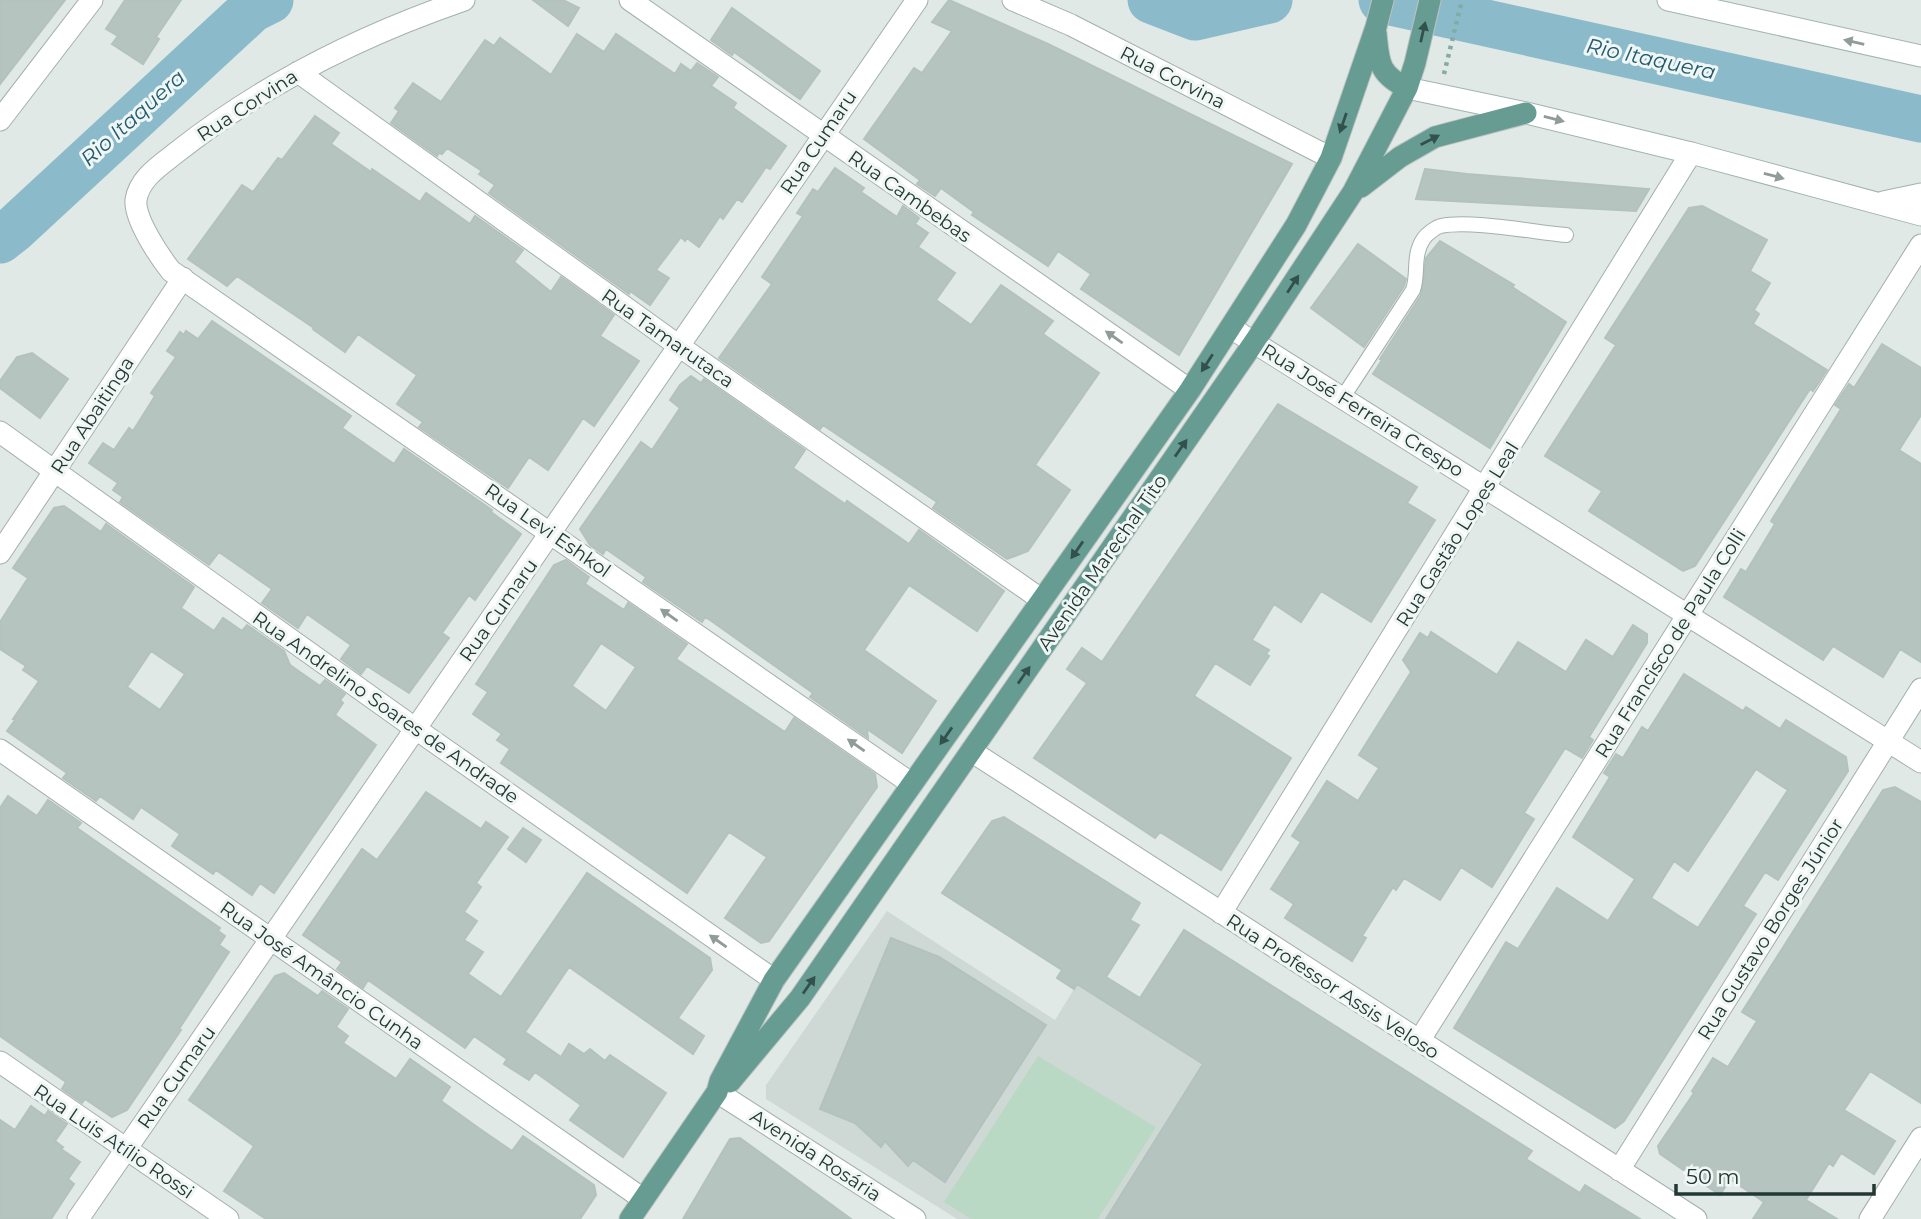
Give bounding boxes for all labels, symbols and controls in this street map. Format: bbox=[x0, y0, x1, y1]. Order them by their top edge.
one-way arrow bbox=[1417, 21, 1428, 43]
water label: Rio Itaquera bbox=[1584, 33, 1718, 84]
one-way arrow bbox=[1843, 36, 1865, 47]
street label: Rua Corvina bbox=[1116, 41, 1229, 114]
water label: Rio Itaquera bbox=[75, 64, 190, 171]
street label: Rua Corvina bbox=[193, 64, 302, 146]
street label: Rua Cumaru bbox=[775, 86, 862, 199]
one-way arrow bbox=[1337, 113, 1348, 134]
one-way arrow bbox=[1543, 114, 1565, 125]
one-way arrow bbox=[1420, 135, 1440, 146]
street label: Rua Cambebas bbox=[844, 145, 976, 247]
one-way arrow bbox=[1763, 171, 1785, 182]
one-way arrow bbox=[1286, 275, 1300, 293]
street label: Rua Tamarutaca bbox=[597, 284, 738, 393]
one-way arrow bbox=[1105, 330, 1123, 344]
street label: Rua José Ferreira Crespo bbox=[1257, 339, 1468, 482]
street label: Rua Abaitinga bbox=[46, 352, 139, 478]
one-way arrow bbox=[1201, 354, 1214, 373]
street label: Rua Gastão Lopes Leal bbox=[1391, 438, 1524, 631]
one-way arrow bbox=[1174, 439, 1188, 457]
street label: Avenida Marechal Tito bbox=[1033, 470, 1172, 655]
street label: Rua Levi Eshkol bbox=[480, 479, 615, 582]
street label: Rua Francisco de Paula Colli bbox=[1590, 524, 1751, 762]
one-way arrow bbox=[1070, 541, 1084, 559]
street label: Rua Cumaru bbox=[454, 554, 542, 666]
street label: Rua Andrelino Soares de Andrade bbox=[248, 606, 523, 809]
one-way arrow bbox=[660, 608, 678, 622]
one-way arrow bbox=[1017, 666, 1031, 684]
one-way arrow bbox=[939, 727, 953, 745]
one-way arrow bbox=[847, 738, 865, 752]
street label: Rua Gustavo Borges Júnior bbox=[1693, 814, 1848, 1044]
street label: Rua José Amâncio Cunha bbox=[216, 896, 428, 1055]
street label: Rua Professor Assis Veloso bbox=[1222, 909, 1444, 1064]
one-way arrow bbox=[709, 934, 727, 948]
one-way arrow bbox=[802, 976, 816, 994]
street label: Rua Cumaru bbox=[132, 1021, 220, 1133]
street label: Rua Luis Atílio Rossi bbox=[29, 1079, 198, 1204]
street label: Avenida Rosária bbox=[746, 1104, 886, 1206]
scale bar bbox=[1676, 1152, 1874, 1196]
text: 50 m bbox=[1686, 1164, 1740, 1189]

